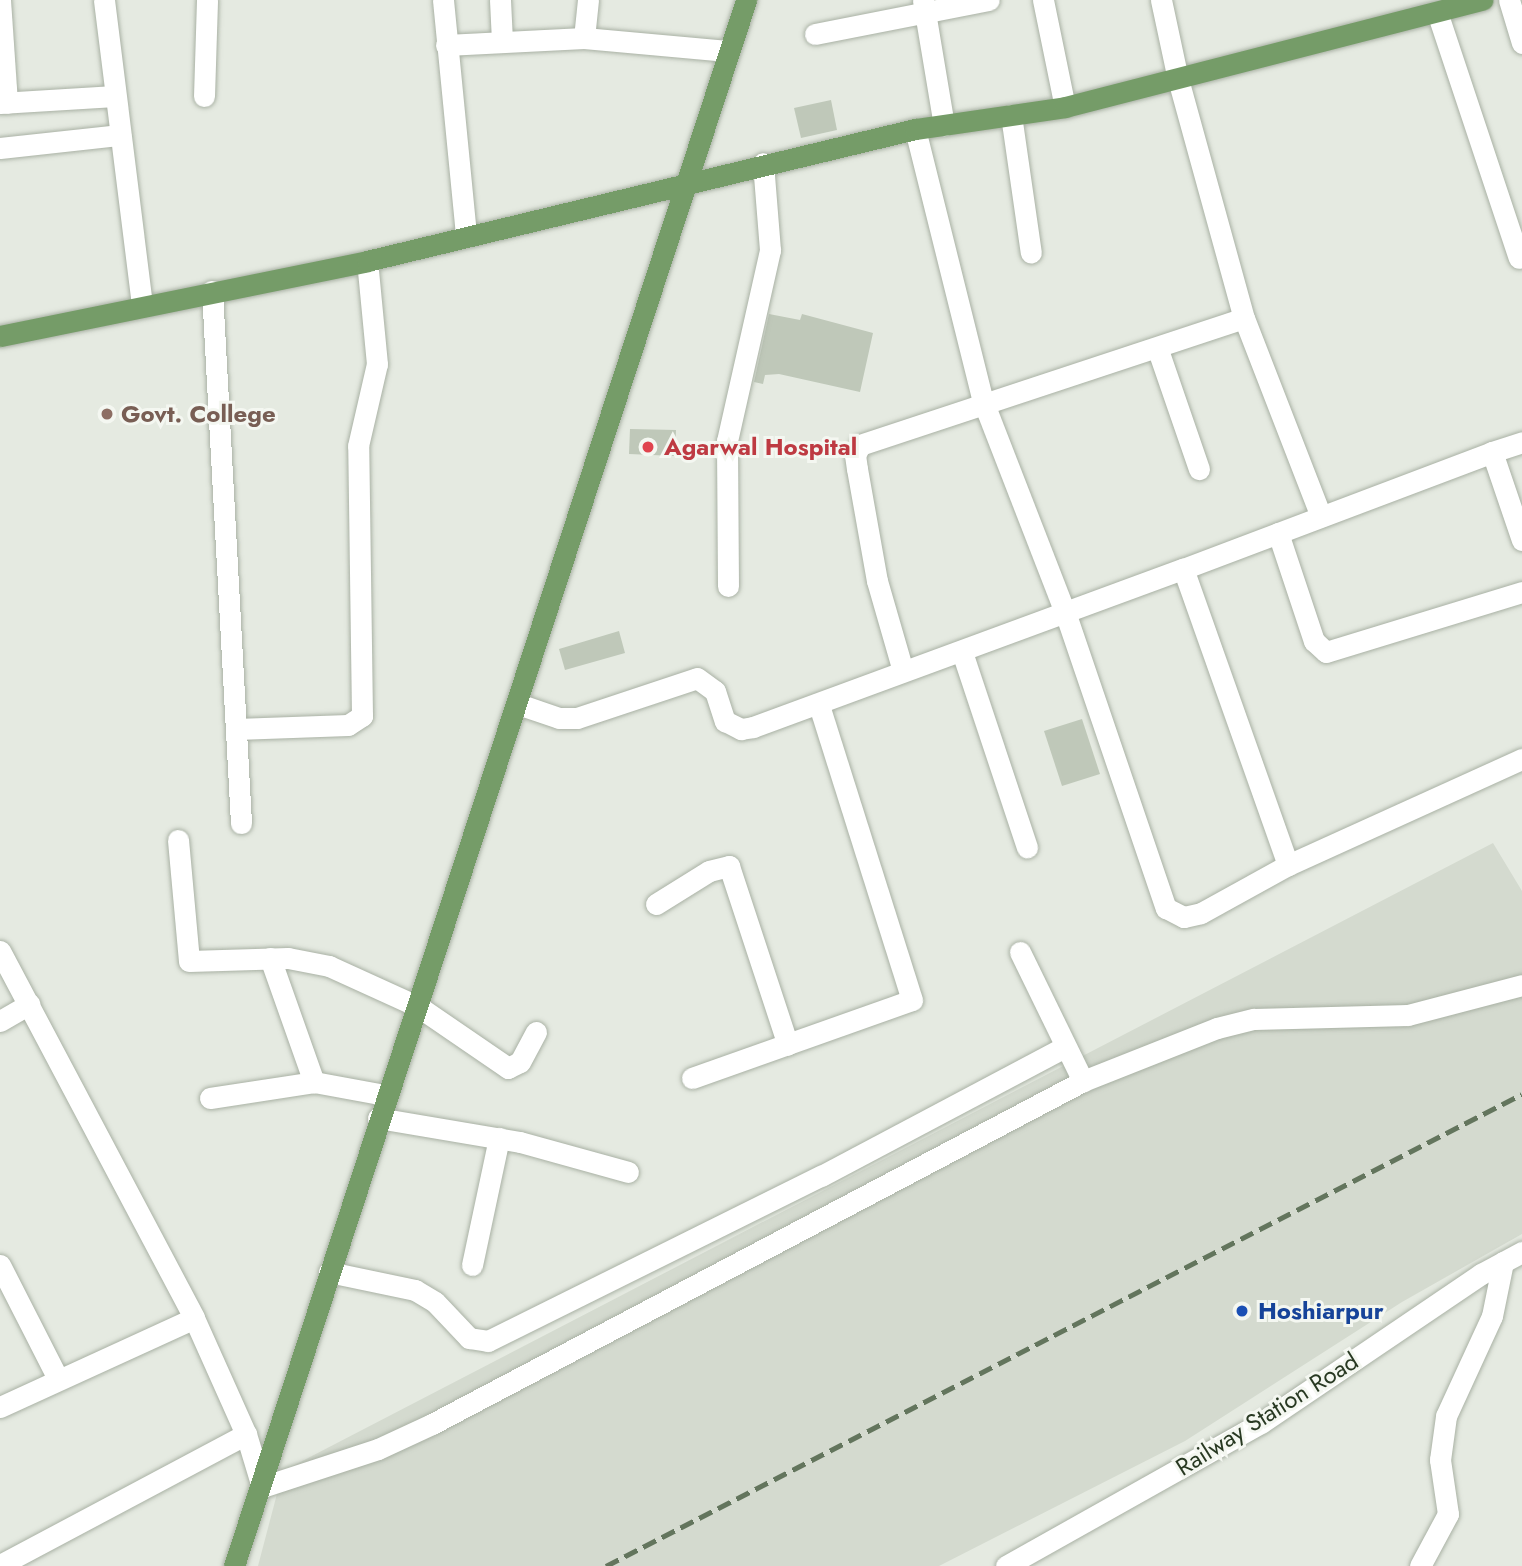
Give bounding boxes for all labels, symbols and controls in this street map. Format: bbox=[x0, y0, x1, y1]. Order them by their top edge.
place label: Govt. College bbox=[121, 400, 276, 428]
marker: Govt. College bbox=[99, 406, 115, 422]
place label: Agarwal Hospital bbox=[664, 433, 857, 461]
marker: Agarwal Hospital bbox=[638, 437, 658, 457]
place label: Hoshiarpur bbox=[1258, 1297, 1384, 1325]
marker: Hoshiarpur bbox=[1232, 1301, 1252, 1321]
street label: Railway Station Road bbox=[1171, 1346, 1363, 1482]

